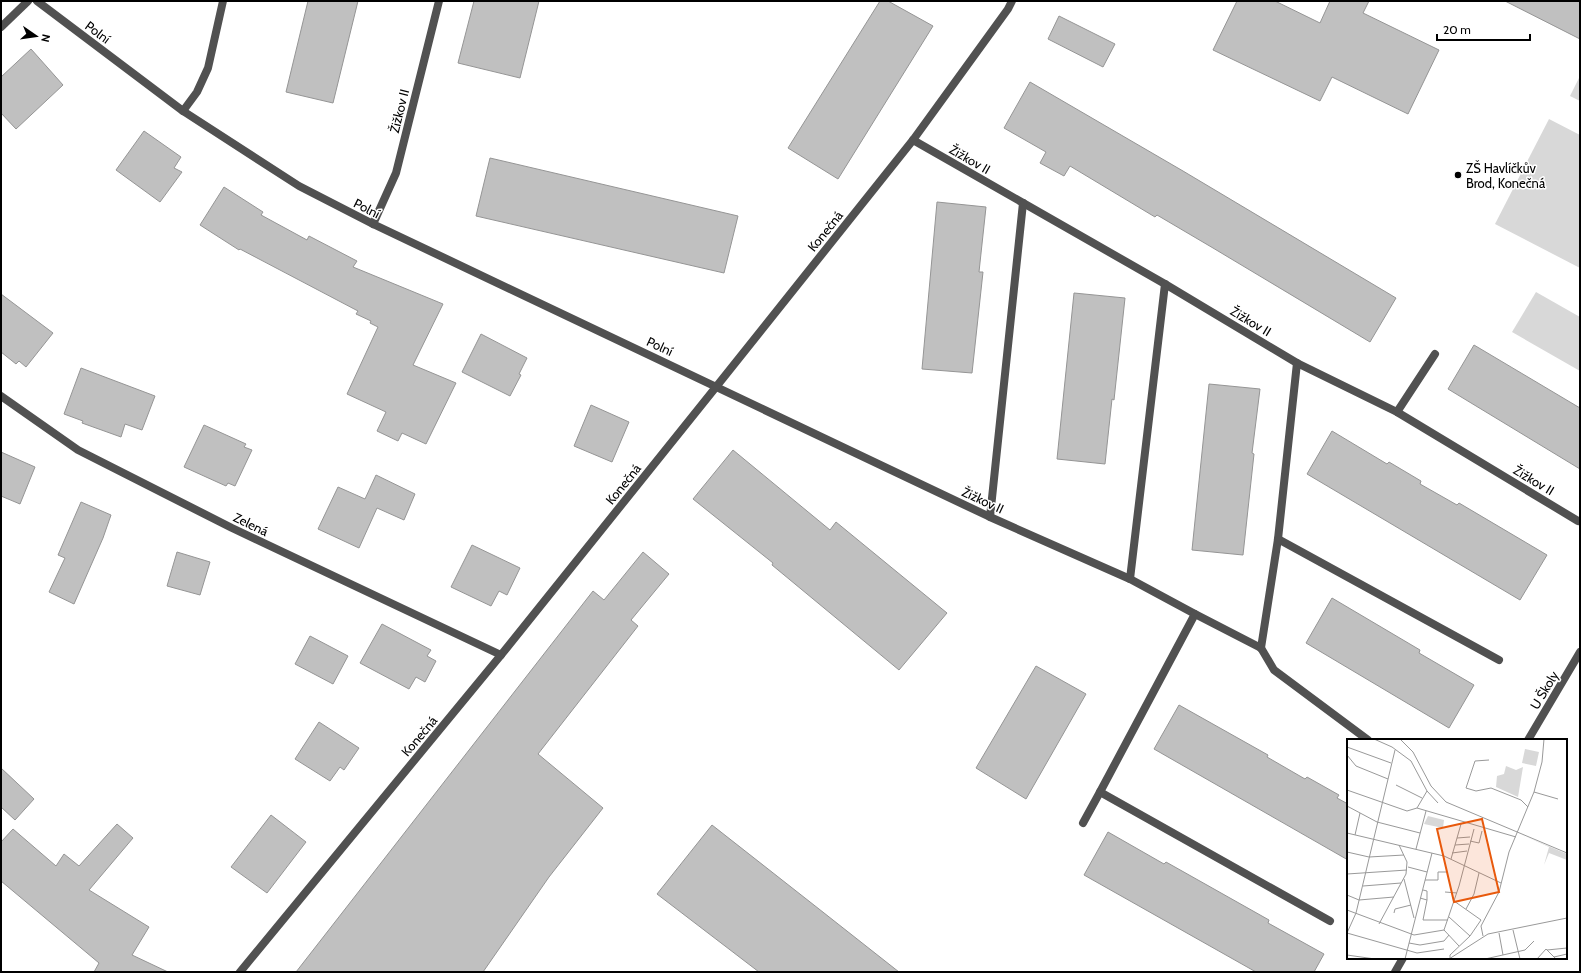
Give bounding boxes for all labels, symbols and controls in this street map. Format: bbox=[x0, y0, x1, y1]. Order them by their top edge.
north arrow bbox=[16, 16, 56, 56]
scale bar bbox=[1437, 16, 1530, 42]
street label: Polní bbox=[82, 17, 114, 47]
text: 20 m bbox=[1443, 22, 1471, 37]
text: N bbox=[38, 33, 53, 44]
street label: Žižkov II bbox=[385, 87, 412, 135]
street label: Žižkov II bbox=[947, 140, 994, 177]
place label: ZŠ Havlíčkův Brod, Konečná bbox=[1466, 159, 1546, 191]
marker: ZŠ Havlíčkův Brod, Konečná bbox=[1453, 170, 1463, 180]
street label: Polní bbox=[351, 195, 383, 221]
street label: Konečná bbox=[804, 207, 847, 254]
street label: Žižkov II bbox=[1228, 302, 1275, 339]
street label: Polní bbox=[644, 333, 676, 359]
street label: Konečná bbox=[602, 460, 645, 507]
street label: Žižkov II bbox=[1511, 461, 1558, 498]
street label: Žižkov II bbox=[959, 482, 1007, 517]
street label: Zelená bbox=[231, 509, 272, 540]
street label: U Školy bbox=[1525, 667, 1562, 712]
street label: Konečná bbox=[398, 712, 441, 759]
inset map bbox=[1347, 739, 1567, 959]

